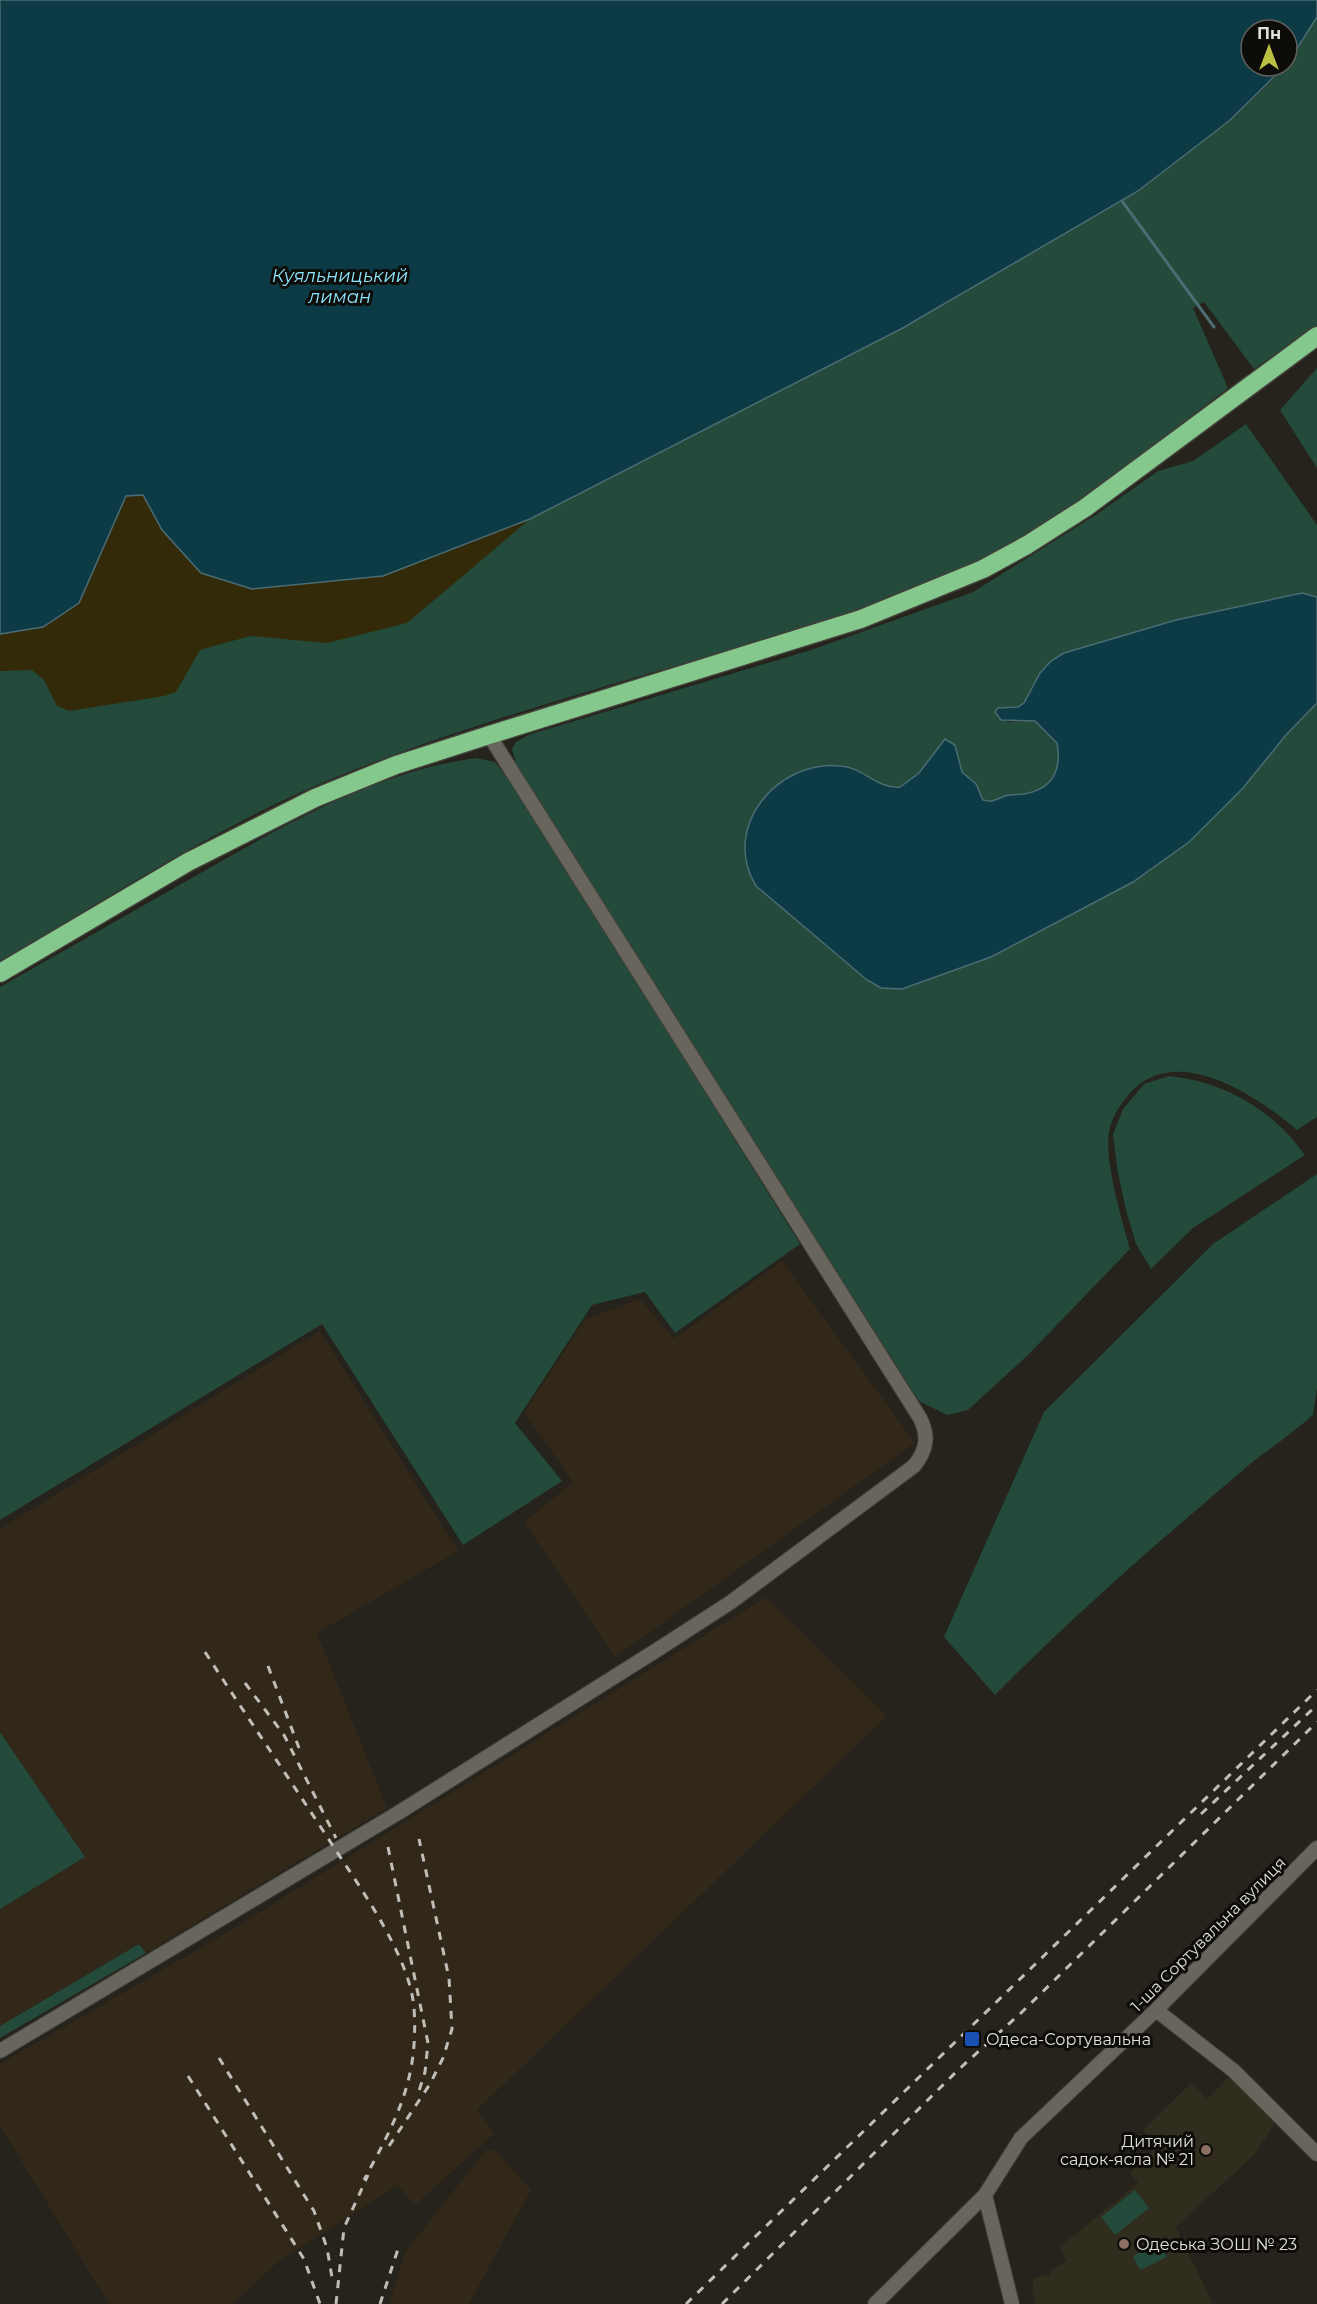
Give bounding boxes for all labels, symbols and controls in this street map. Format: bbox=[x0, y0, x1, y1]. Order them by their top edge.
north arrow bbox=[1239, 18, 1299, 78]
text: Пн bbox=[1257, 24, 1281, 43]
water label: Куяльницький лиман bbox=[272, 265, 408, 308]
street label: 1-ша Сортувальна вулиця bbox=[1127, 1853, 1290, 2016]
marker: Одеса-Сортувальна bbox=[963, 2030, 981, 2048]
place label: Одеса-Сортувальна bbox=[986, 2030, 1151, 2049]
place label: Дитячий садок-ясла № 21 bbox=[1060, 2132, 1194, 2169]
marker: Дитячий садок-ясла № 21 bbox=[1199, 2143, 1213, 2157]
place label: Одеська ЗОШ № 23 bbox=[1136, 2235, 1297, 2254]
marker: Одеська ЗОШ № 23 bbox=[1117, 2237, 1131, 2251]

